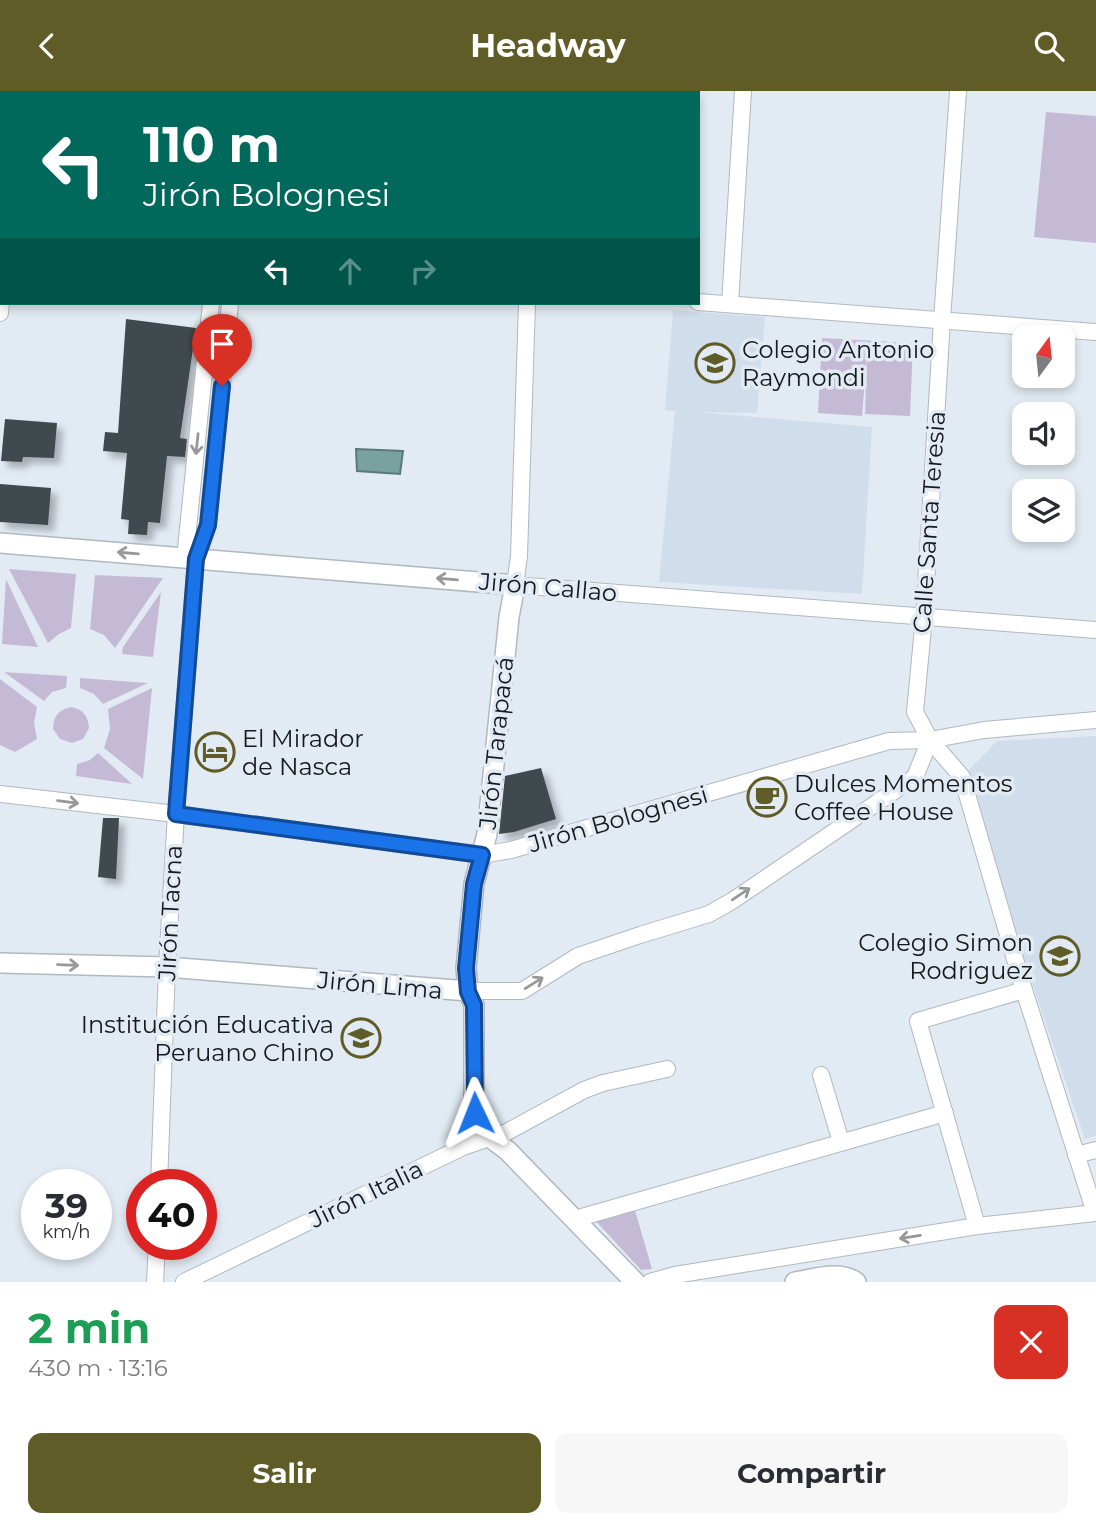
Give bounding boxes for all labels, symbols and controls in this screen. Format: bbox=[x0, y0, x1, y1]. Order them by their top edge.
text: Headway bbox=[470, 26, 626, 65]
icon: back bbox=[28, 27, 66, 65]
icon: search bbox=[1030, 27, 1068, 65]
text: 110 m bbox=[143, 115, 280, 174]
icon: left bbox=[28, 119, 119, 210]
text: Jirón Bolognesi bbox=[143, 175, 390, 214]
icon: left bbox=[258, 252, 296, 290]
icon: ahead bbox=[331, 252, 369, 290]
icon: right bbox=[404, 252, 442, 290]
pin bbox=[192, 314, 252, 386]
icon: arrive bbox=[203, 325, 241, 363]
north arrow bbox=[1012, 325, 1074, 389]
map controls bbox=[1012, 325, 1075, 542]
place label: Colegio Antonio Raymondi bbox=[742, 335, 934, 392]
school or university icon: Colegio Antonio Raymondi bbox=[694, 342, 736, 384]
button: sound bbox=[1012, 402, 1075, 465]
street label: Calle Santa Teresia bbox=[907, 410, 951, 634]
one-way arrow bbox=[190, 432, 203, 455]
button: layers bbox=[1012, 479, 1075, 542]
one-way arrow bbox=[117, 546, 140, 559]
street label: Jirón Callao bbox=[477, 566, 618, 607]
one-way arrow bbox=[436, 572, 459, 585]
street label: Jirón Tarapacá bbox=[472, 655, 519, 832]
place label: El Mirador de Nasca bbox=[242, 724, 364, 781]
hotel icon: El Mirador de Nasca bbox=[194, 731, 236, 773]
place label: Dulces Momentos Coffee House bbox=[794, 769, 1012, 826]
cafe icon: Dulces Momentos Coffee House bbox=[746, 776, 788, 818]
street label: Jirón Bolognesi bbox=[524, 780, 711, 859]
one-way arrow bbox=[56, 795, 79, 808]
street label: Jirón Tacna bbox=[152, 844, 188, 983]
one-way arrow bbox=[731, 887, 750, 901]
place label: Colegio Simon Rodriguez bbox=[858, 928, 1033, 985]
school or university icon: Colegio Simon Rodriguez bbox=[1039, 935, 1081, 977]
one-way arrow bbox=[56, 958, 79, 971]
street label: Jirón Lima bbox=[315, 965, 444, 1005]
one-way arrow bbox=[523, 976, 543, 990]
place label: Institución Educativa Peruano Chino bbox=[81, 1010, 334, 1067]
school or university icon: Institución Educativa Peruano Chino bbox=[340, 1017, 382, 1059]
position arrow bbox=[438, 1076, 512, 1150]
street label: Jirón Italia bbox=[303, 1154, 428, 1234]
speed limit sign: 40 bbox=[126, 1169, 217, 1260]
text: 39 bbox=[45, 1184, 88, 1227]
text: km/h bbox=[42, 1221, 91, 1243]
one-way arrow bbox=[899, 1231, 922, 1244]
text: 2 min bbox=[28, 1302, 150, 1354]
button: close bbox=[994, 1305, 1068, 1379]
text: 430 m · 13:16 bbox=[28, 1354, 168, 1382]
button: Salir bbox=[28, 1433, 541, 1513]
button: Compartir bbox=[555, 1433, 1068, 1513]

